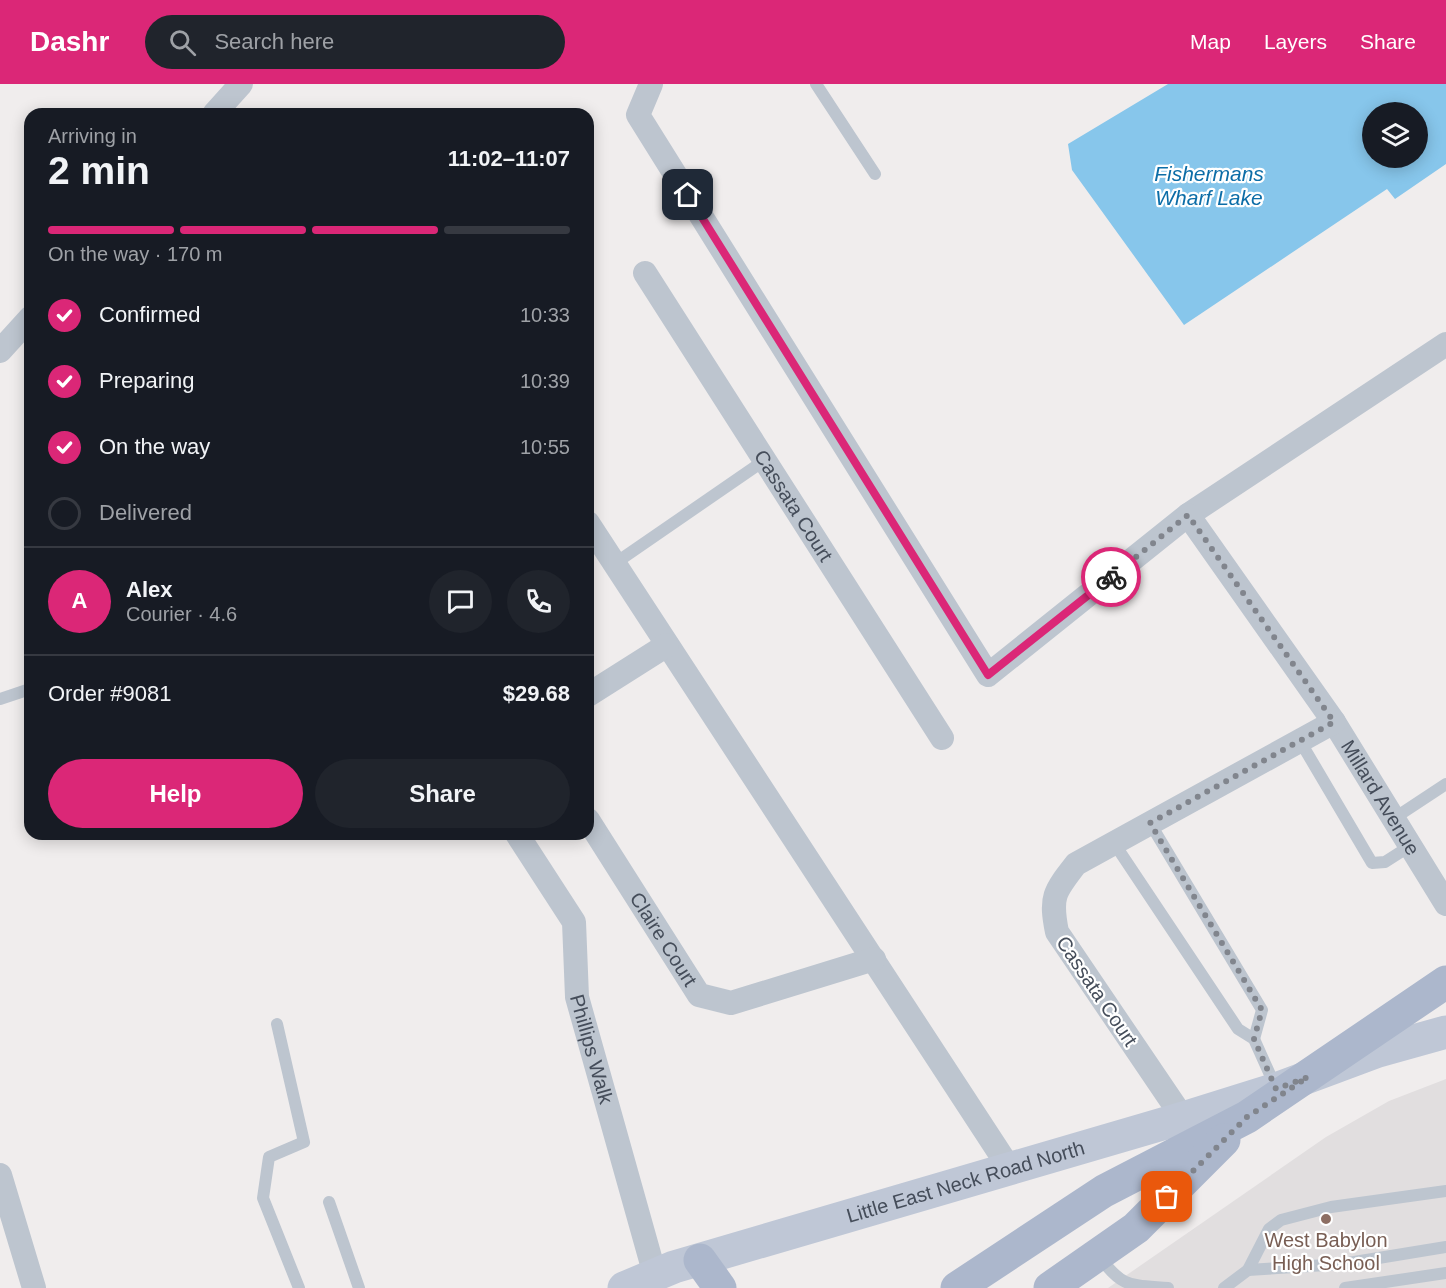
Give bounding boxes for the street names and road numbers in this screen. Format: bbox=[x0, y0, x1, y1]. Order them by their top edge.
street label: Cassata Court bbox=[750, 446, 837, 566]
street label: Millard Avenue bbox=[1337, 736, 1424, 859]
street label: Claire Court bbox=[626, 888, 702, 990]
street label: Cassata Court bbox=[1052, 932, 1142, 1051]
street label: Phillips Walk bbox=[566, 992, 618, 1107]
street label: Little East Neck Road North bbox=[844, 1136, 1087, 1227]

